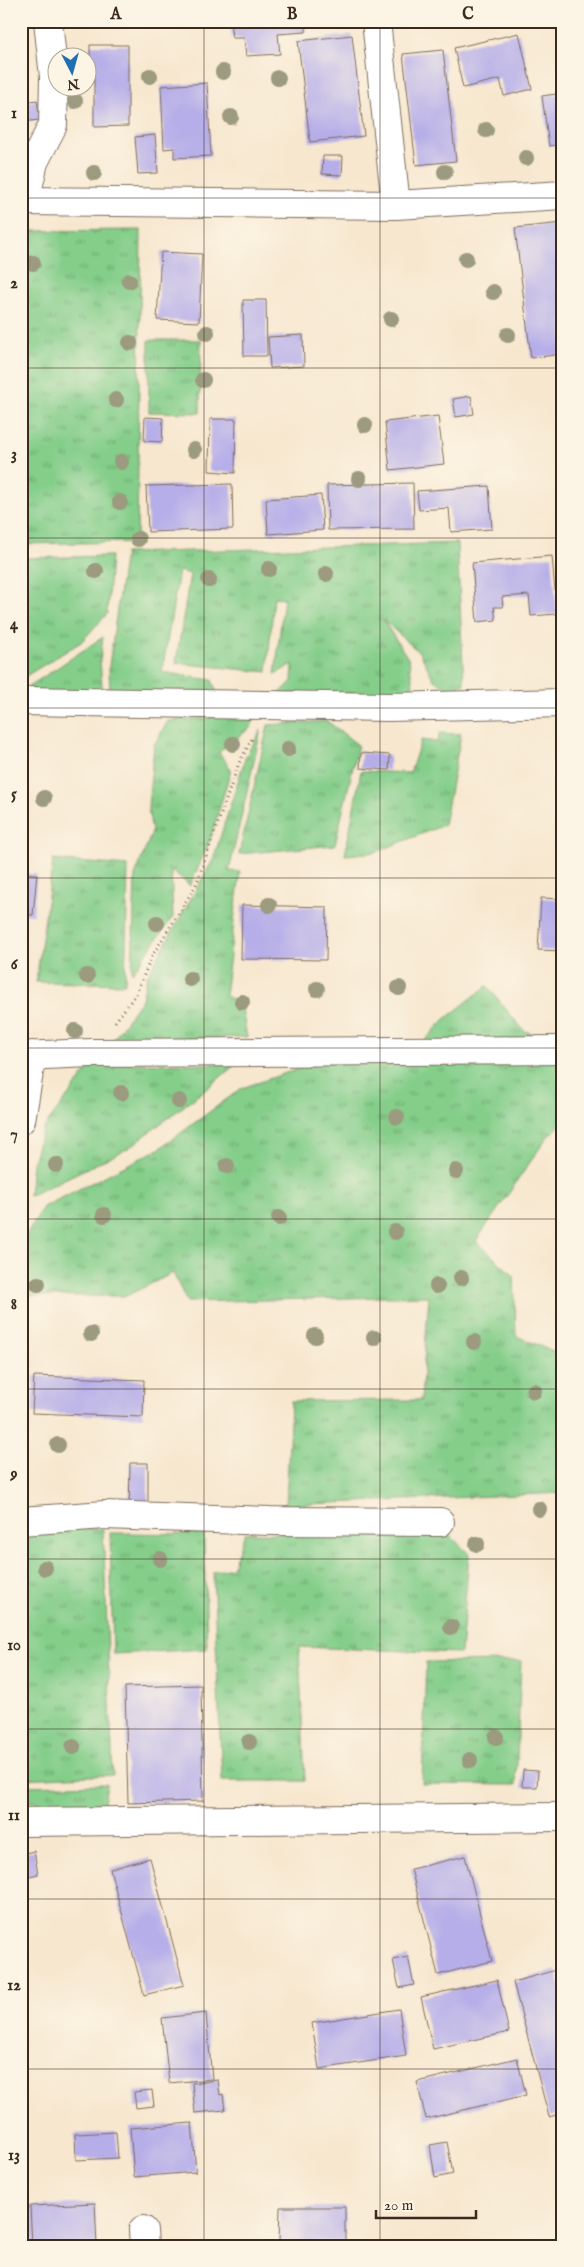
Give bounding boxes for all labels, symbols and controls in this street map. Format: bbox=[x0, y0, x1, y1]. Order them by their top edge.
text: A bbox=[110, 5, 123, 25]
text: B bbox=[287, 5, 298, 25]
text: C bbox=[462, 5, 474, 25]
north arrow bbox=[48, 48, 98, 98]
text: N bbox=[66, 74, 81, 94]
text: 1 bbox=[11, 104, 17, 124]
text: 2 bbox=[10, 274, 18, 294]
text: 3 bbox=[11, 445, 17, 465]
text: 4 bbox=[10, 615, 19, 635]
text: 5 bbox=[11, 785, 17, 805]
text: 6 bbox=[11, 955, 19, 975]
text: 7 bbox=[10, 1125, 18, 1145]
text: 8 bbox=[11, 1295, 17, 1315]
text: 9 bbox=[10, 1465, 18, 1485]
text: 10 bbox=[7, 1636, 21, 1656]
text: 11 bbox=[8, 1806, 20, 1826]
text: 12 bbox=[7, 1976, 21, 1996]
text: 13 bbox=[8, 2146, 20, 2166]
scale bar bbox=[376, 2187, 476, 2219]
text: 20 m bbox=[384, 2196, 414, 2215]

